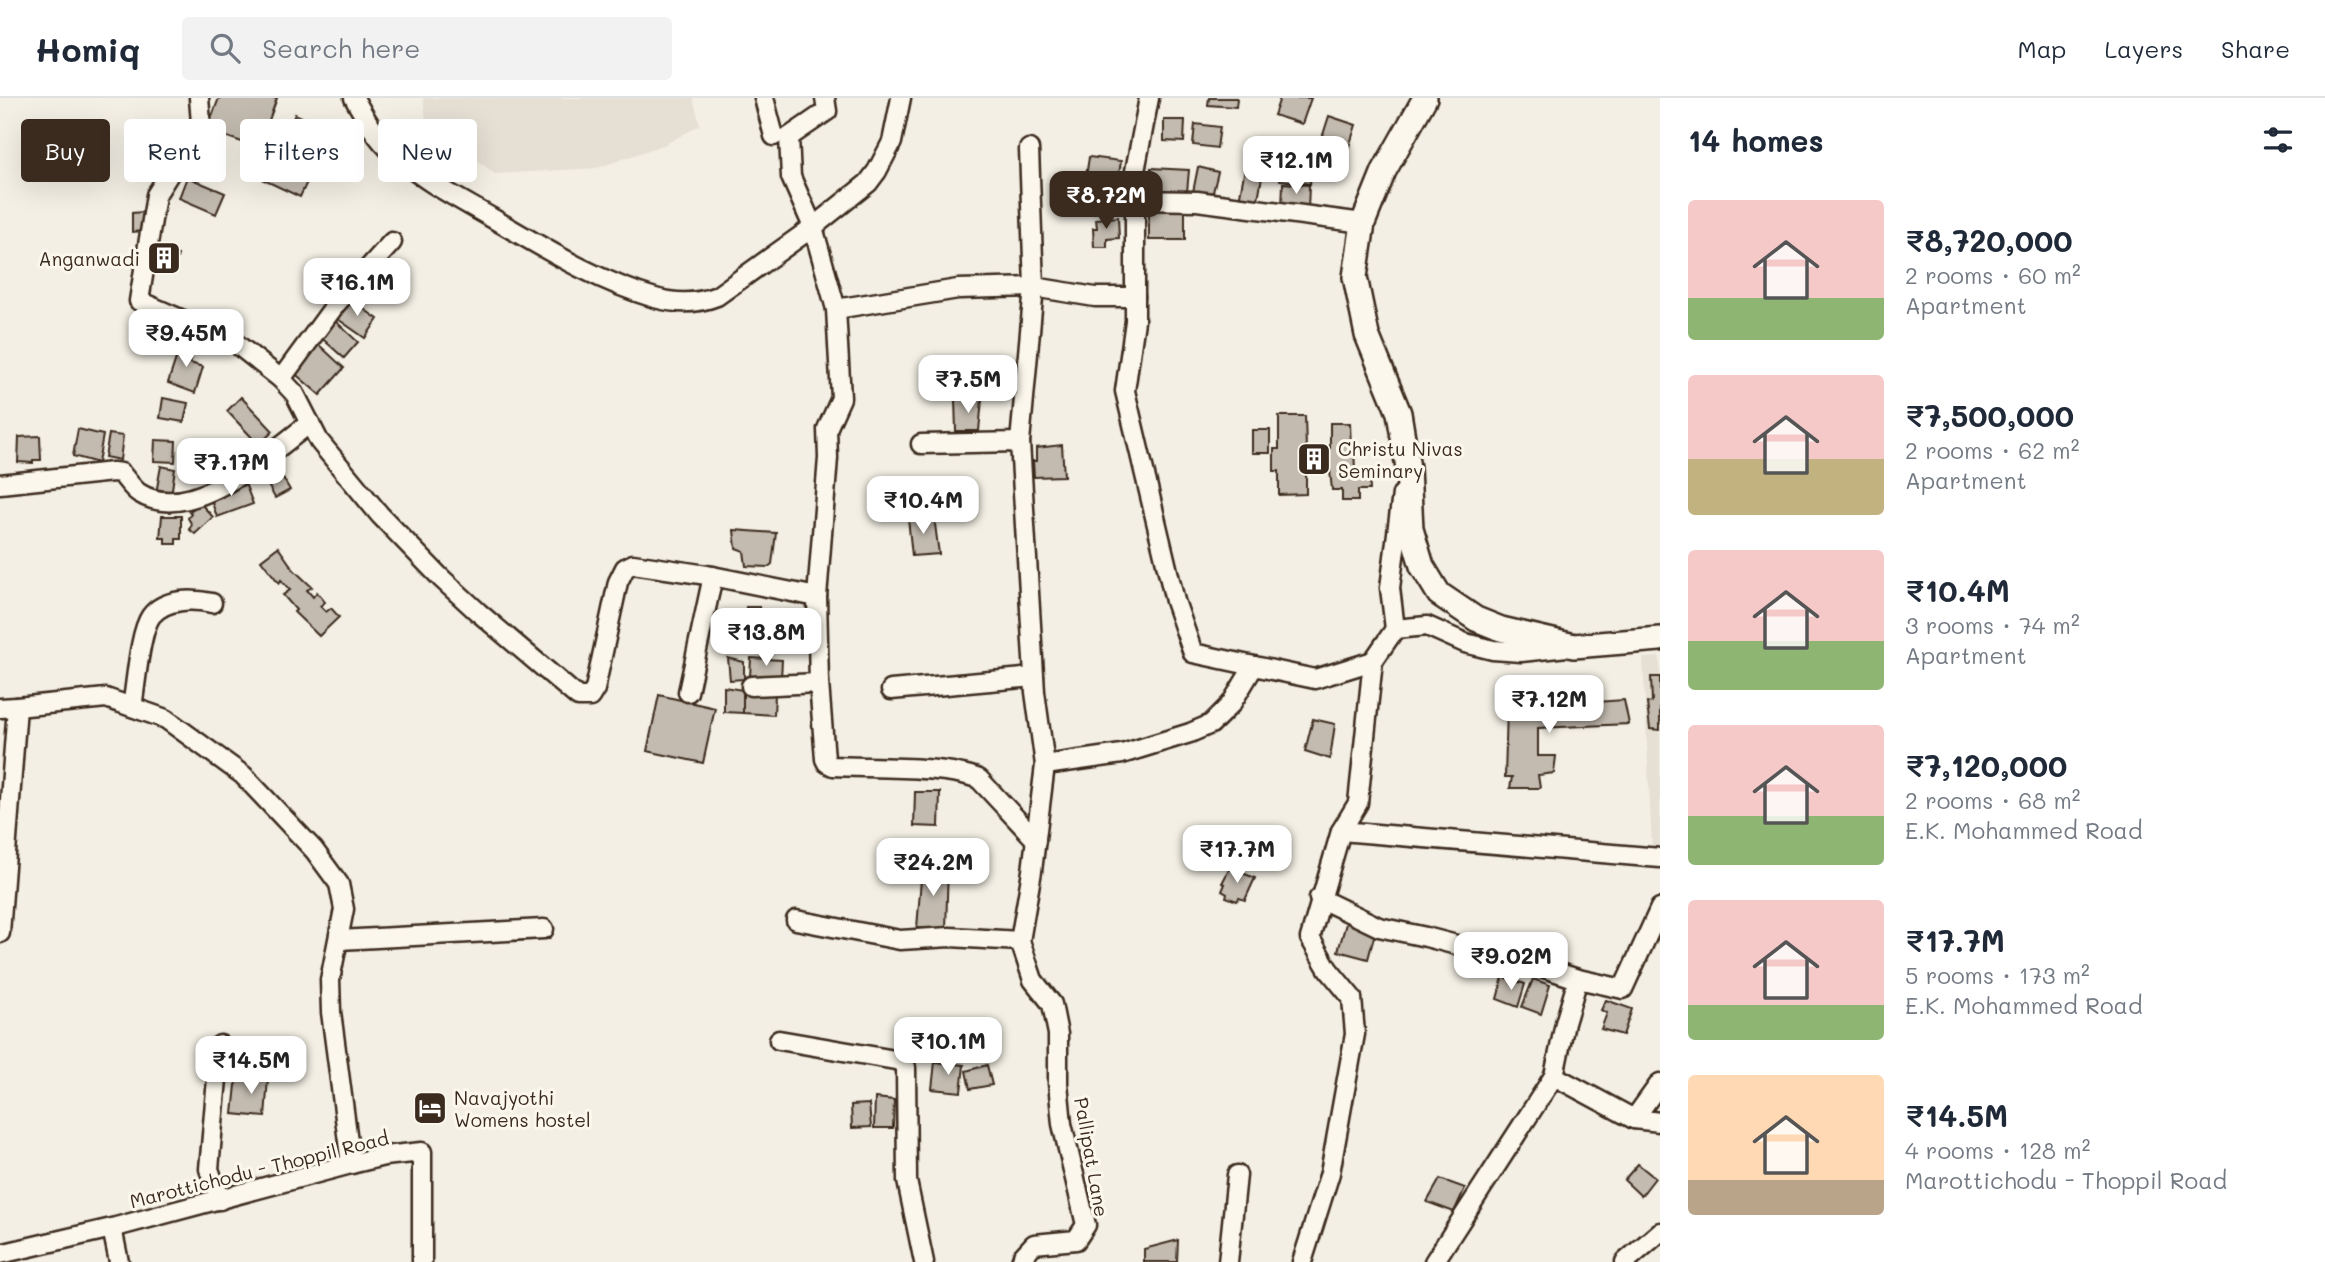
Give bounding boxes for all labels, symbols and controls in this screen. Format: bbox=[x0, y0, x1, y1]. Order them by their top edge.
search box bbox=[182, 17, 672, 80]
text: Homiq bbox=[35, 27, 140, 70]
icon: search bbox=[206, 29, 244, 67]
text: Search here bbox=[262, 31, 420, 65]
text: Map bbox=[2018, 33, 2066, 64]
text: Layers bbox=[2104, 33, 2183, 64]
text: Share bbox=[2221, 33, 2290, 64]
chip: Buy bbox=[21, 119, 110, 182]
chip: Rent bbox=[124, 119, 226, 182]
chip: Filters bbox=[240, 119, 364, 182]
chip: New bbox=[378, 119, 477, 182]
text: 14 homes bbox=[1688, 120, 1824, 160]
icon: filters bbox=[2259, 121, 2297, 159]
pin: ₹12.1M bbox=[1239, 136, 1353, 196]
text: ₹12.1M bbox=[1259, 144, 1333, 174]
pin: ₹8.72M bbox=[1049, 172, 1163, 231]
text: ₹8.72M bbox=[1066, 179, 1146, 209]
text: ₹8,720,000 bbox=[1905, 220, 2073, 260]
icon: home bbox=[1744, 228, 1828, 312]
building icon: Anganwadi bbox=[145, 239, 183, 277]
place label: Anganwadi bbox=[39, 246, 140, 271]
pin: ₹16.1M bbox=[300, 258, 414, 318]
text: 2 rooms · 60 m² bbox=[1905, 260, 2081, 290]
text: ₹16.1M bbox=[319, 266, 395, 296]
text: Apartment bbox=[1905, 290, 2027, 320]
pin: ₹9.45M bbox=[129, 310, 243, 369]
text: ₹9.45M bbox=[145, 317, 227, 347]
pin: ₹7.5M bbox=[919, 356, 1017, 415]
text: ₹7.5M bbox=[934, 363, 1002, 393]
text: ₹7,500,000 bbox=[1905, 395, 2074, 435]
icon: home bbox=[1744, 403, 1828, 487]
text: 2 rooms · 62 m² bbox=[1905, 435, 2079, 465]
place label: Christu Nivas Seminary bbox=[1338, 436, 1463, 483]
pin: ₹7.17M bbox=[174, 438, 288, 498]
building icon: Christu Nivas Seminary bbox=[1295, 440, 1333, 478]
text: ₹7.17M bbox=[193, 446, 269, 476]
text: Apartment bbox=[1905, 465, 2027, 495]
pin: ₹10.4M bbox=[866, 476, 980, 536]
text: ₹10.4M bbox=[883, 484, 963, 514]
text: ₹10.4M bbox=[1905, 570, 2010, 610]
icon: home bbox=[1744, 578, 1828, 662]
pin: ₹13.8M bbox=[709, 608, 823, 668]
text: 3 rooms · 74 m² bbox=[1905, 610, 2080, 640]
text: ₹13.8M bbox=[726, 616, 806, 646]
text: Apartment bbox=[1905, 640, 2027, 670]
pin: ₹7.12M bbox=[1492, 676, 1606, 735]
text: ₹7.12M bbox=[1511, 683, 1587, 713]
text: ₹7,120,000 bbox=[1905, 745, 2067, 785]
icon: home bbox=[1744, 753, 1828, 837]
text: 2 rooms · 68 m² bbox=[1905, 785, 2080, 815]
text: E.K. Mohammed Road bbox=[1905, 815, 2143, 845]
pin: ₹17.7M bbox=[1180, 826, 1294, 885]
text: ₹17.7M bbox=[1199, 833, 1275, 863]
pin: ₹24.2M bbox=[876, 838, 990, 898]
text: ₹24.2M bbox=[892, 846, 974, 876]
text: ₹17.7M bbox=[1905, 920, 2005, 960]
icon: home bbox=[1744, 928, 1828, 1012]
pin: ₹9.02M bbox=[1454, 932, 1568, 992]
text: ₹9.02M bbox=[1470, 940, 1552, 970]
text: 5 rooms · 173 m² bbox=[1905, 960, 2090, 990]
text: E.K. Mohammed Road bbox=[1905, 990, 2143, 1020]
pin: ₹10.1M bbox=[891, 1018, 1005, 1077]
text: ₹10.1M bbox=[910, 1025, 986, 1055]
pin: ₹14.5M bbox=[194, 1037, 308, 1096]
text: ₹14.5M bbox=[211, 1044, 291, 1074]
place label: Navajyothi Womens hostel bbox=[454, 1085, 591, 1132]
hotel icon: Navajyothi Womens hostel bbox=[411, 1089, 449, 1127]
street label: Pallipat Lane bbox=[1069, 1095, 1115, 1219]
text: ₹14.5M bbox=[1905, 1095, 2008, 1135]
icon: home bbox=[1744, 1103, 1828, 1187]
street label: Marottichodu - Thoppil Road bbox=[127, 1125, 391, 1213]
text: 4 rooms · 128 m² bbox=[1905, 1135, 2090, 1165]
text: Marottichodu - Thoppil Road bbox=[1905, 1165, 2227, 1195]

